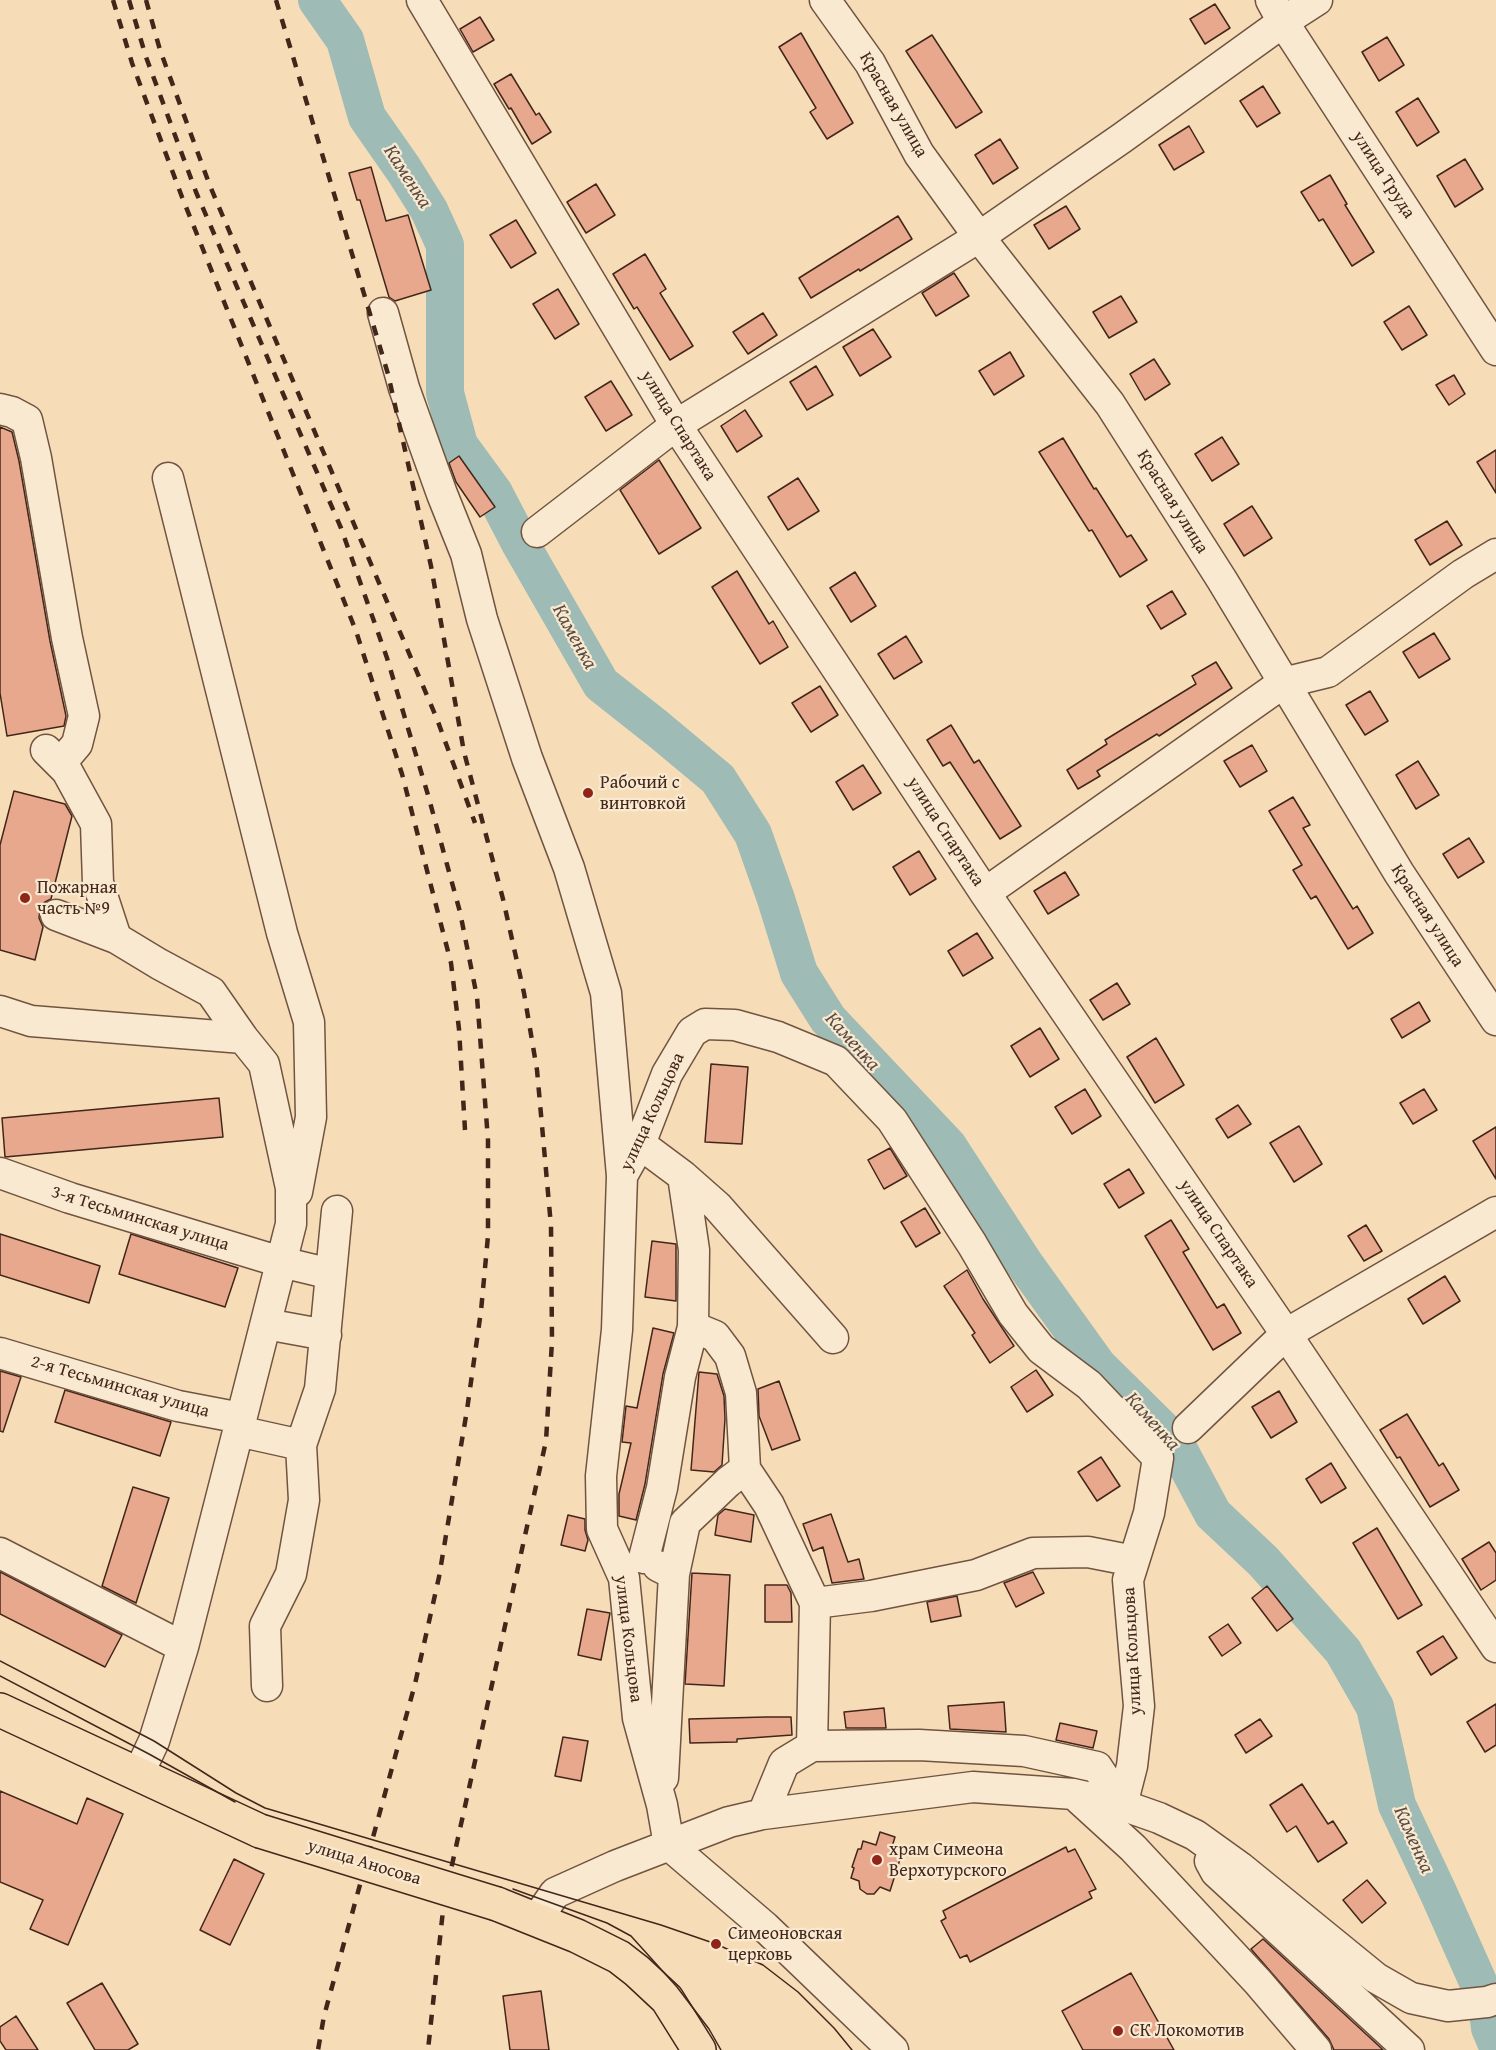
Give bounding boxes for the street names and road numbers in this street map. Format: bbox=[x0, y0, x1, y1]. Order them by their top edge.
street label: Красная улица bbox=[854, 49, 932, 161]
street label: улица Труда bbox=[1347, 127, 1419, 223]
street label: улица Спартака bbox=[635, 367, 721, 485]
street label: Красная улица bbox=[1132, 446, 1212, 558]
street label: улица Спартака bbox=[902, 773, 988, 891]
street label: Красная улица bbox=[1386, 861, 1468, 971]
street label: улица Кольцова bbox=[616, 1049, 690, 1175]
street label: улица Спартака bbox=[1174, 1176, 1262, 1292]
street label: 3-я Тесьминская улица bbox=[49, 1182, 231, 1256]
street label: 2-я Тесьминская улица bbox=[28, 1351, 212, 1423]
street label: улица Кольцова bbox=[609, 1574, 647, 1704]
street label: улица Кольцова bbox=[1119, 1587, 1147, 1715]
street label: улица Аносова bbox=[305, 1835, 423, 1891]

